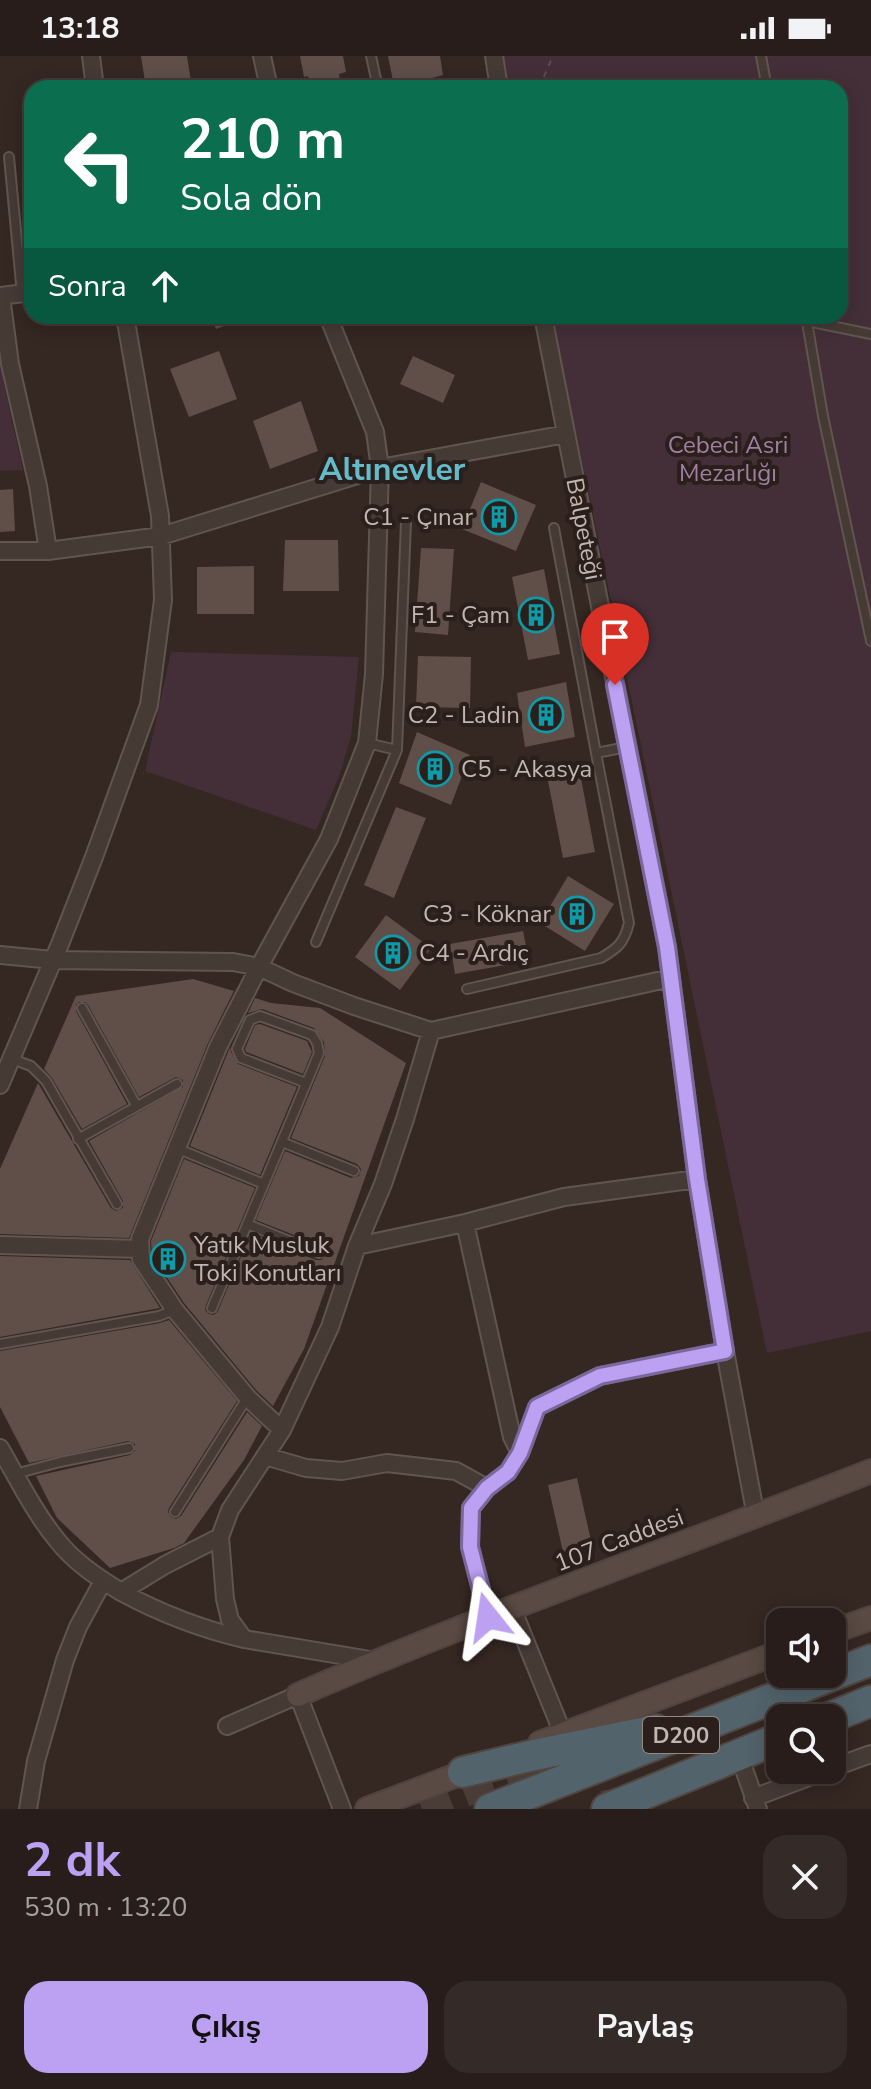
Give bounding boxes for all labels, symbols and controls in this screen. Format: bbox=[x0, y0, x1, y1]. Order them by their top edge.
text: 13:18 bbox=[40, 8, 119, 49]
text: 210 m bbox=[180, 101, 345, 178]
icon: left bbox=[48, 112, 152, 216]
text: Sola dön bbox=[180, 174, 323, 223]
icon: ahead bbox=[143, 264, 187, 308]
text: Sonra bbox=[48, 266, 127, 307]
park label: Cebeci Asri Mezarlığı bbox=[668, 429, 788, 489]
district label: Altınevler bbox=[319, 448, 466, 491]
street label: Balpeteği bbox=[558, 475, 610, 583]
building icon: C1 - Çınar bbox=[480, 498, 518, 536]
place label: C1 - Çınar bbox=[363, 501, 473, 533]
building icon: F1 - Çam bbox=[517, 596, 555, 634]
place label: F1 - Çam bbox=[411, 599, 510, 631]
pin bbox=[581, 603, 649, 685]
icon: arrive bbox=[593, 615, 637, 659]
building icon: C2 - Ladin bbox=[527, 696, 565, 734]
place label: C2 - Ladin bbox=[408, 699, 520, 731]
building icon: C5 - Akasya bbox=[416, 750, 454, 788]
place label: C5 - Akasya bbox=[461, 753, 592, 785]
building icon: C3 - Köknar bbox=[558, 895, 596, 933]
place label: C3 - Köknar bbox=[423, 898, 551, 930]
building icon: C4 - Ardıç bbox=[374, 934, 412, 972]
place label: C4 - Ardıç bbox=[419, 937, 529, 969]
place label: Yatık Musluk Toki Konutları bbox=[193, 1229, 341, 1289]
building icon: Yatık Musluk Toki Konutları bbox=[149, 1240, 187, 1278]
street label: 107 Caddesi bbox=[550, 1501, 688, 1579]
position arrow bbox=[446, 1575, 530, 1659]
map controls bbox=[766, 1608, 846, 1784]
button: sound bbox=[766, 1608, 846, 1688]
button: search bbox=[766, 1704, 846, 1784]
road number: D200 bbox=[643, 1717, 719, 1753]
text: 2 dk bbox=[24, 1827, 120, 1893]
button: close bbox=[763, 1835, 847, 1919]
text: 530 m · 13:20 bbox=[24, 1890, 187, 1925]
button: Çıkış bbox=[24, 1981, 428, 2073]
button: Paylaş bbox=[444, 1981, 847, 2073]

